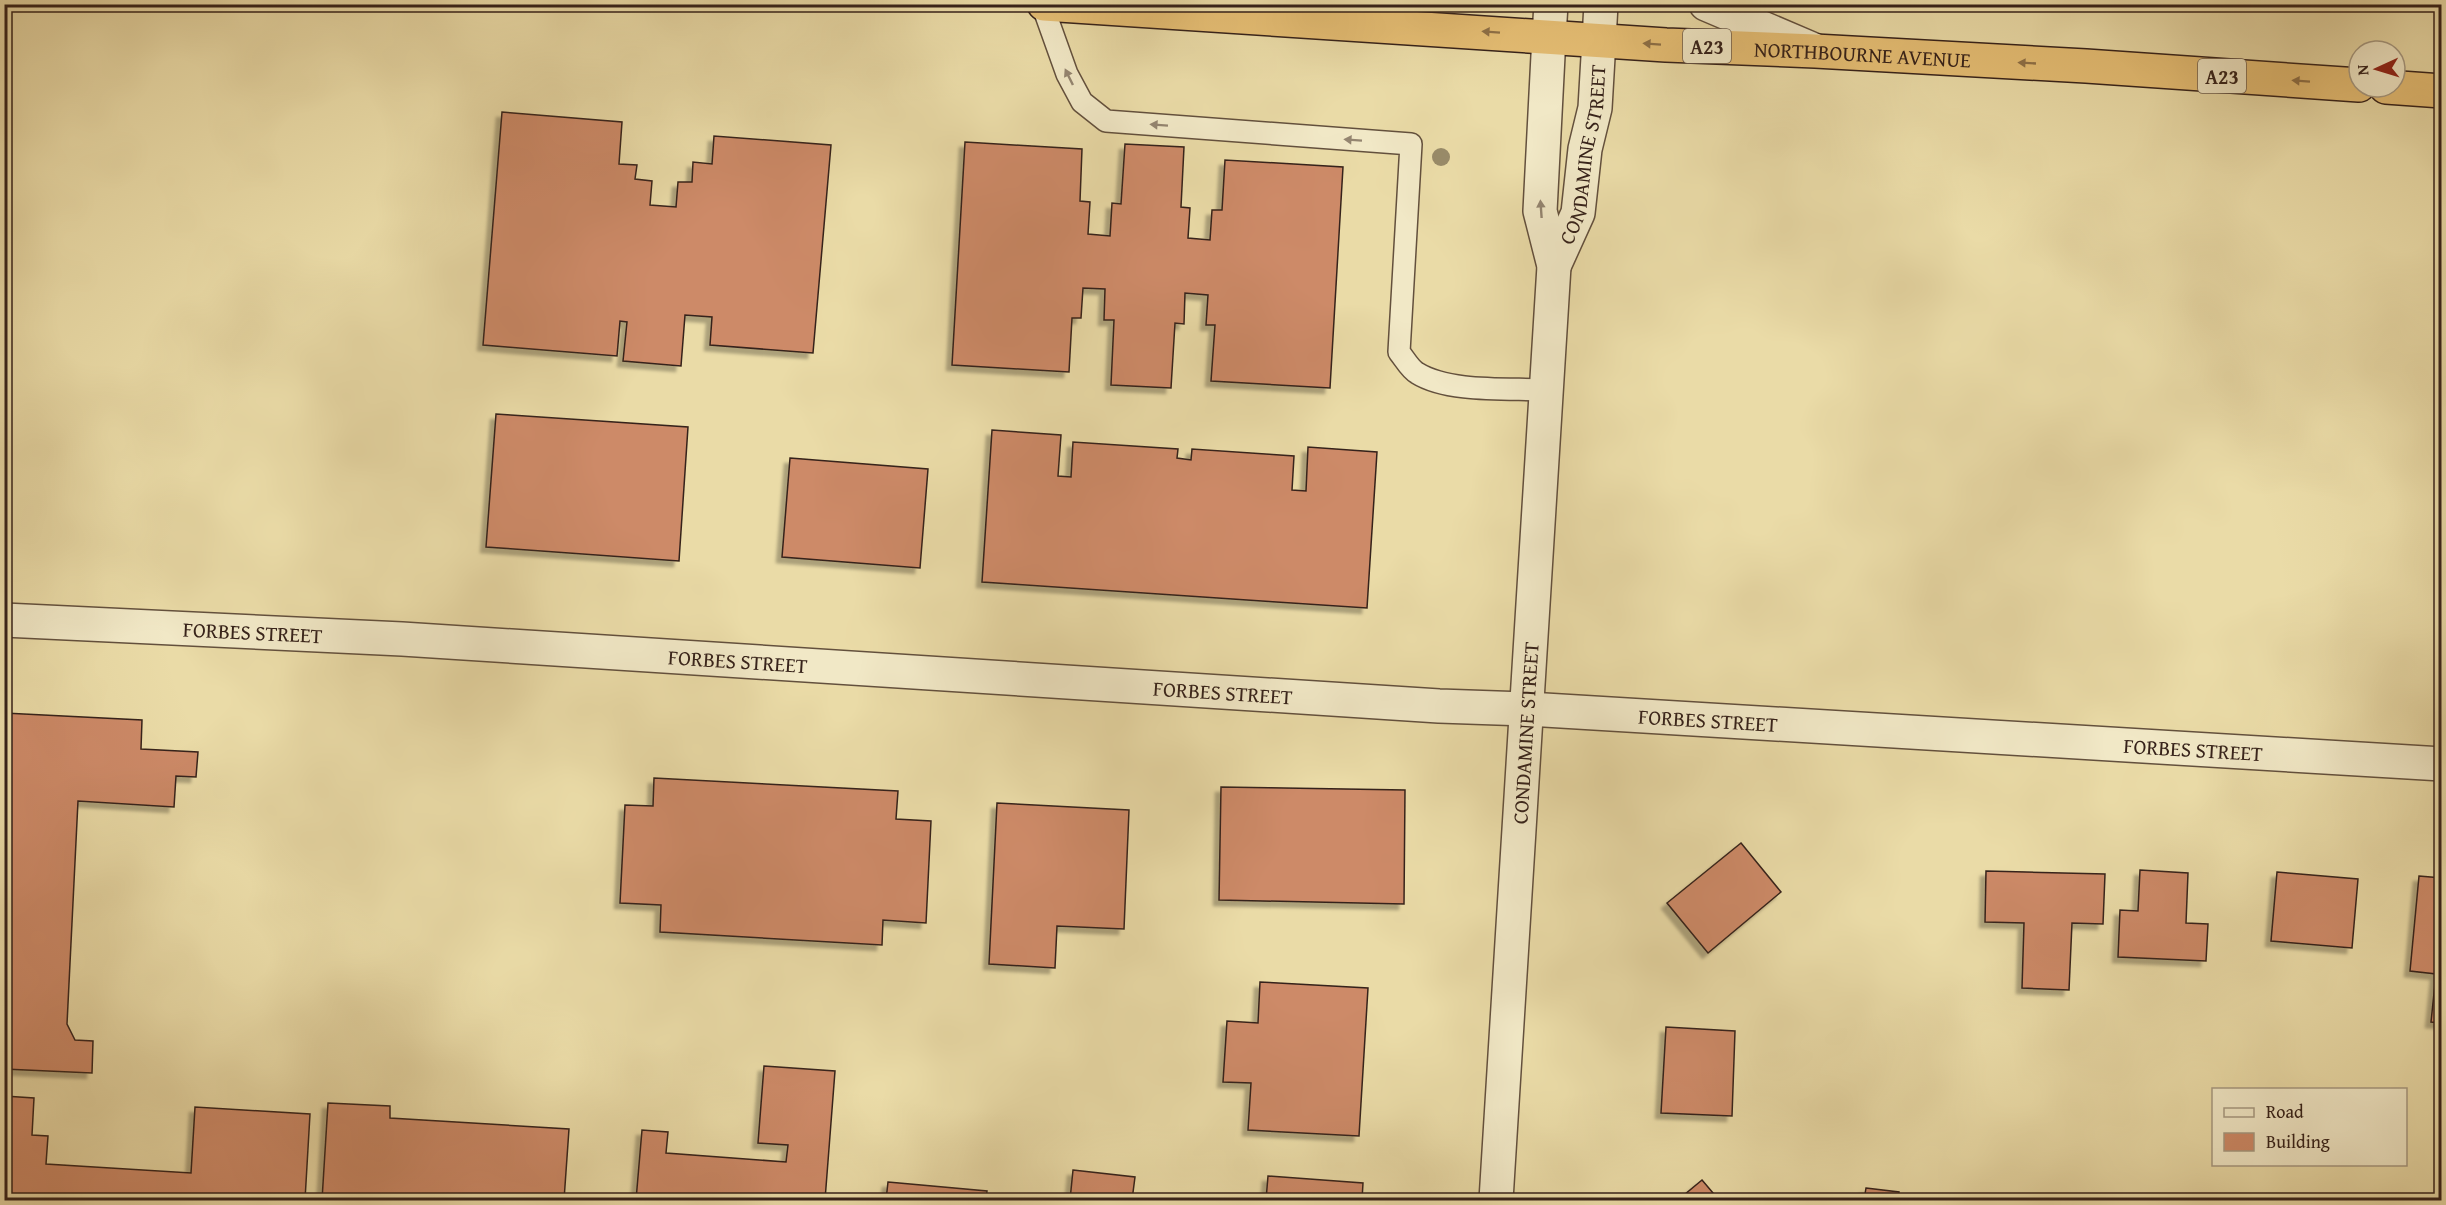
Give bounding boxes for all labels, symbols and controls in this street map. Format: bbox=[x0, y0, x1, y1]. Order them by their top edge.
one-way arrow bbox=[1481, 27, 1500, 36]
road number: A23 bbox=[1683, 29, 1731, 63]
street label: NORTHBOURNE AVENUE bbox=[1753, 33, 1972, 75]
one-way arrow bbox=[1642, 39, 1661, 48]
north arrow bbox=[2347, 39, 2407, 99]
one-way arrow bbox=[2018, 58, 2037, 67]
road number: A23 bbox=[2198, 59, 2246, 93]
street label: CONDAMINE STREET bbox=[1550, 63, 1613, 249]
text: N bbox=[2350, 64, 2374, 76]
one-way arrow bbox=[1065, 69, 1074, 86]
one-way arrow bbox=[2291, 76, 2310, 86]
one-way arrow bbox=[1149, 120, 1168, 130]
one-way arrow bbox=[1344, 135, 1363, 145]
one-way arrow bbox=[1536, 199, 1546, 218]
street label: FORBES STREET bbox=[182, 613, 323, 651]
street label: FORBES STREET bbox=[667, 641, 809, 681]
street label: CONDAMINE STREET bbox=[1504, 641, 1546, 825]
street label: FORBES STREET bbox=[1152, 672, 1294, 712]
street label: FORBES STREET bbox=[1637, 700, 1779, 740]
street label: FORBES STREET bbox=[2122, 729, 2264, 769]
legend bbox=[2212, 1088, 2407, 1166]
text: Road bbox=[2266, 1098, 2304, 1125]
text: Building bbox=[2266, 1128, 2330, 1155]

